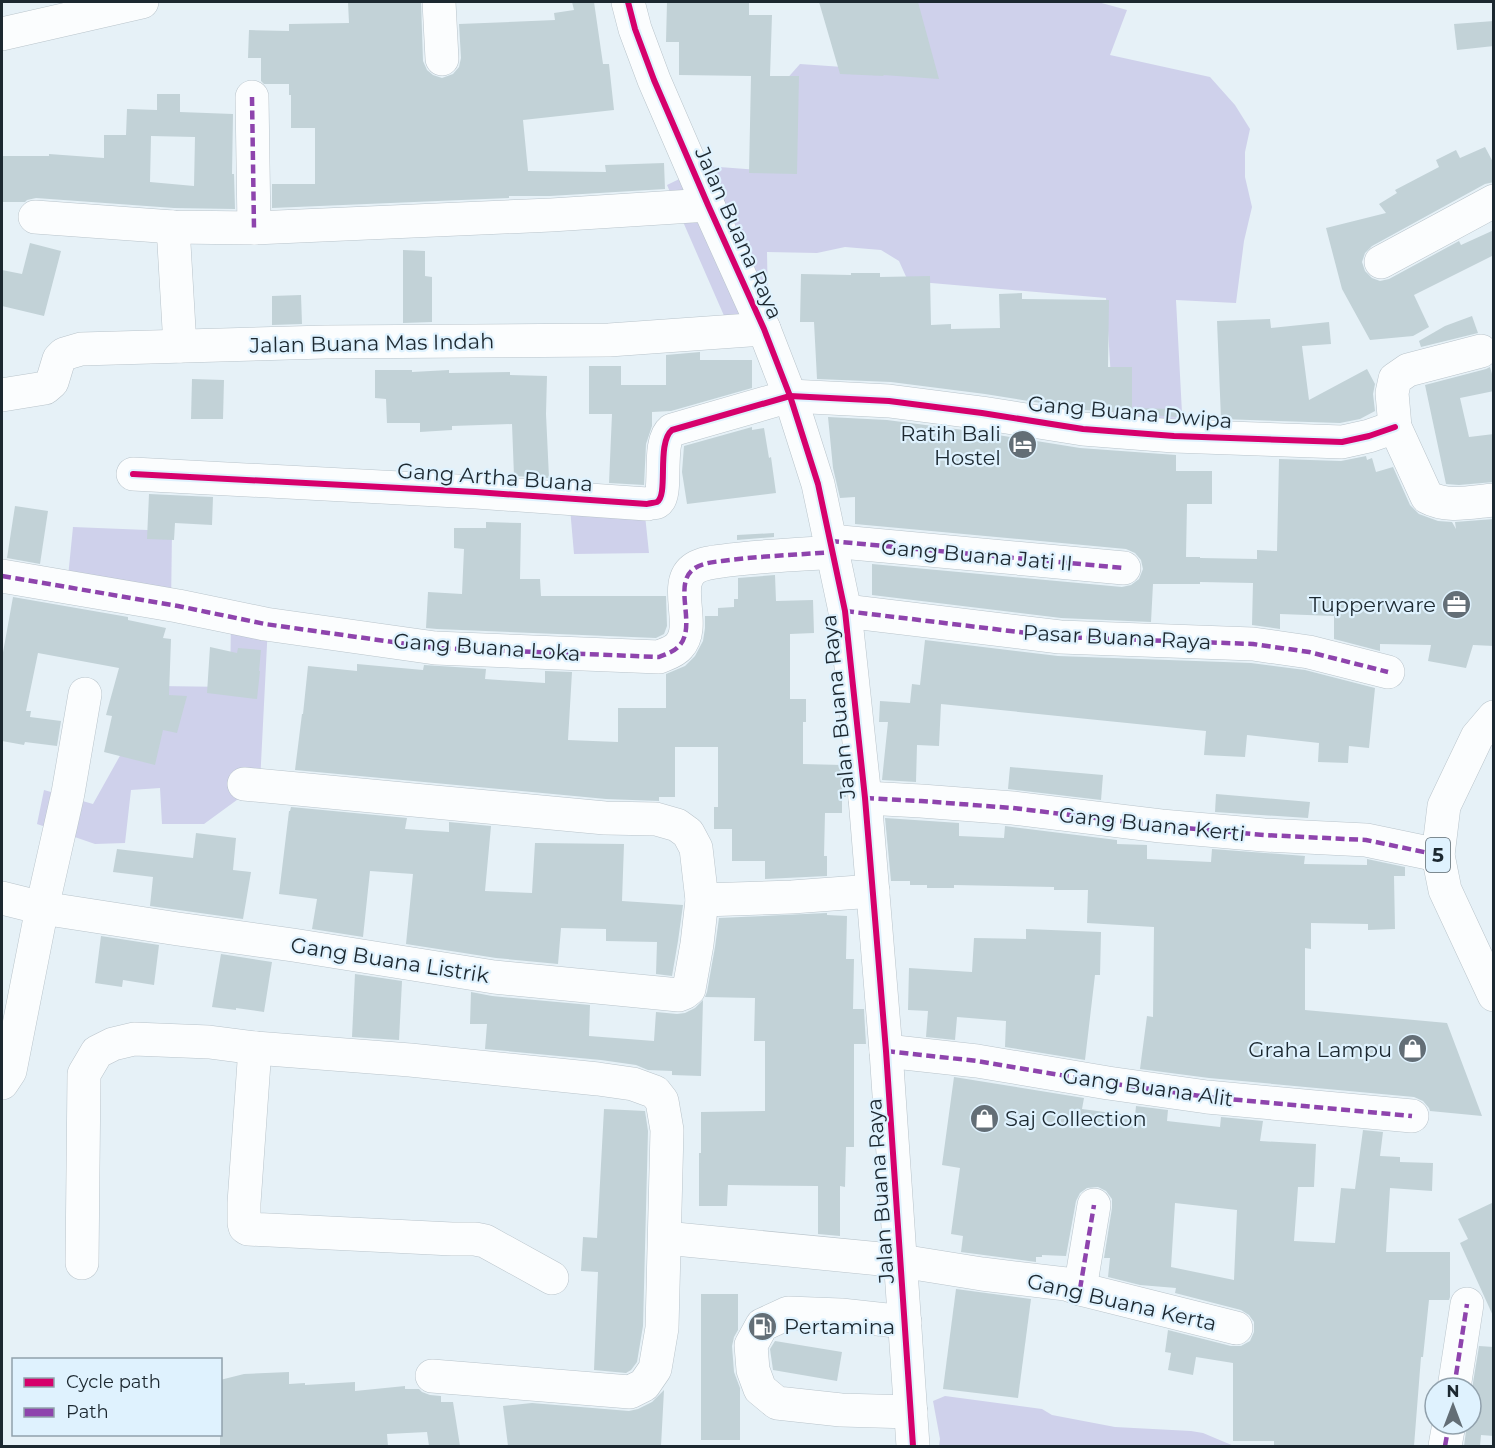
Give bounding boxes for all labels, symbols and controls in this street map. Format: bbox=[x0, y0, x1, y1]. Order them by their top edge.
street label: Jalan Buana Raya bbox=[689, 142, 788, 323]
street label: Jalan Buana Mas Indah bbox=[248, 328, 495, 358]
street label: Gang Buana Dwipa bbox=[1027, 391, 1233, 433]
place label: Ratih Bali Hostel bbox=[900, 421, 1001, 470]
hotel icon: Ratih Bali Hostel bbox=[1006, 429, 1038, 461]
street label: Gang Artha Buana bbox=[396, 458, 594, 496]
street label: Gang Buana Jati II bbox=[880, 534, 1074, 576]
office icon: Tupperware bbox=[1441, 588, 1473, 620]
place label: Tupperware bbox=[1309, 592, 1436, 617]
street label: Jalan Buana Raya bbox=[816, 613, 860, 802]
street label: Pasar Buana Raya bbox=[1022, 620, 1212, 654]
street label: Gang Buana Loka bbox=[393, 628, 581, 666]
street label: Gang Buana Kerti bbox=[1058, 802, 1246, 846]
road number: 5 bbox=[1426, 838, 1450, 872]
street label: Gang Buana Listrik bbox=[289, 932, 491, 988]
shop icon: Graha Lampu bbox=[1397, 1033, 1429, 1065]
place label: Graha Lampu bbox=[1248, 1037, 1392, 1062]
street label: Gang Buana Alit bbox=[1061, 1063, 1235, 1111]
street label: Jalan Buana Raya bbox=[861, 1098, 899, 1285]
shop icon: Saj Collection bbox=[968, 1102, 1000, 1134]
place label: Saj Collection bbox=[1005, 1106, 1147, 1131]
street label: Gang Buana Kerta bbox=[1025, 1268, 1219, 1336]
fuel station icon: Pertamina bbox=[747, 1310, 779, 1342]
place label: Pertamina bbox=[784, 1314, 895, 1339]
legend bbox=[12, 1358, 222, 1436]
text: Cycle path bbox=[66, 1371, 161, 1393]
north arrow bbox=[1423, 1376, 1483, 1436]
text: N bbox=[1447, 1382, 1459, 1401]
text: Path bbox=[66, 1401, 109, 1423]

